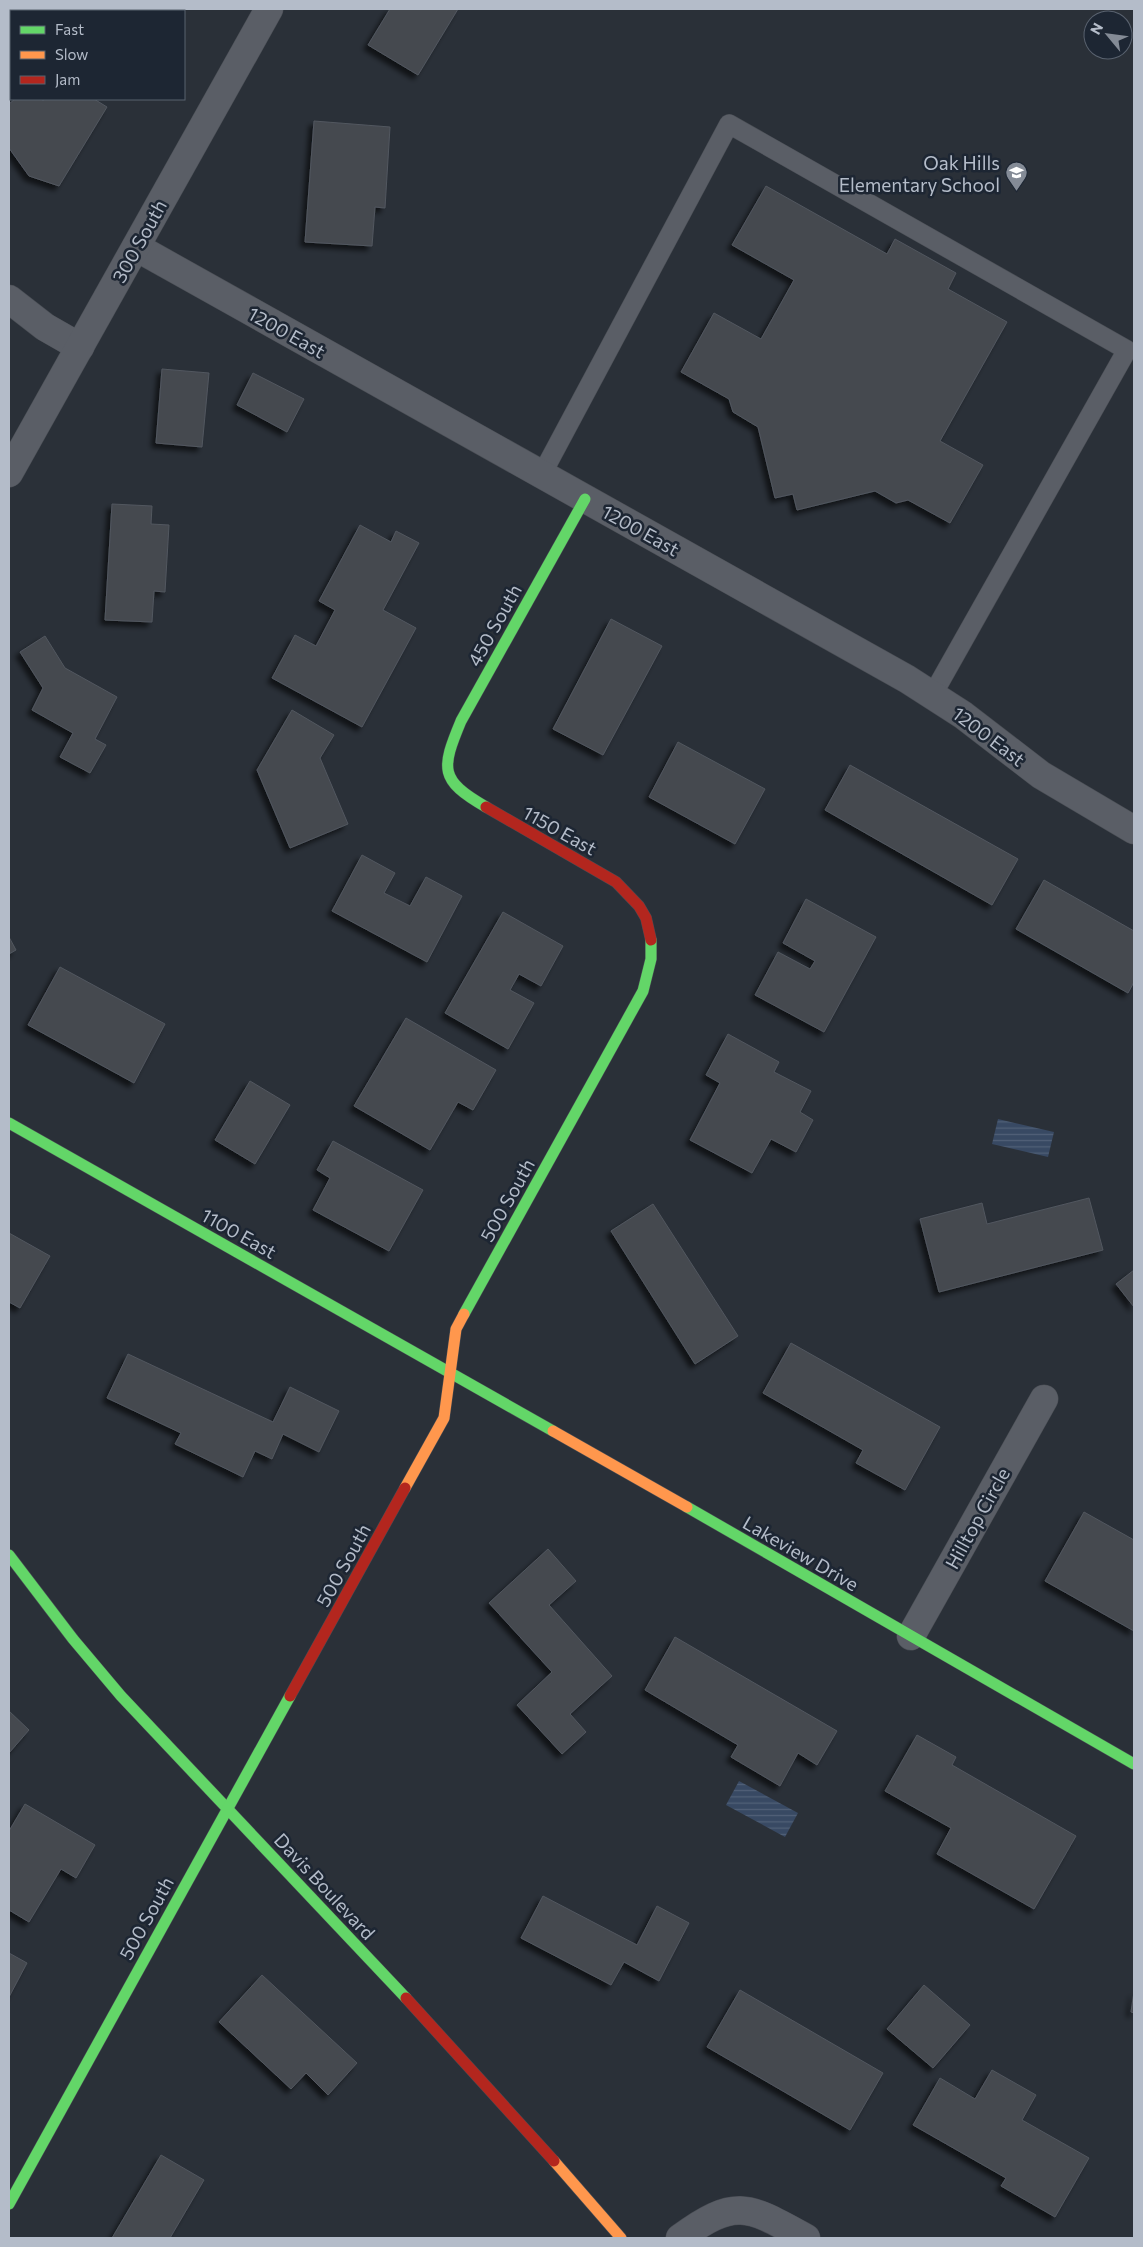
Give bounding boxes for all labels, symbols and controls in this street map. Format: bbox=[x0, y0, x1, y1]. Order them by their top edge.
legend bbox=[10, 10, 185, 100]
north arrow bbox=[1083, 10, 1133, 60]
text: Fast bbox=[55, 20, 84, 38]
text: N bbox=[1086, 20, 1106, 37]
text: Slow bbox=[55, 45, 88, 63]
text: Jam bbox=[55, 70, 80, 88]
place label: Oak Hills Elementary School bbox=[839, 151, 1000, 196]
school or university icon: Oak Hills Elementary School bbox=[1004, 161, 1028, 192]
street label: 300 South bbox=[107, 196, 171, 286]
street label: 1200 East bbox=[244, 301, 330, 363]
street label: 1200 East bbox=[598, 499, 684, 561]
street label: 450 South bbox=[462, 580, 526, 670]
street label: 1200 East bbox=[948, 701, 1030, 771]
street label: 1150 East bbox=[519, 800, 601, 860]
street label: 500 South bbox=[475, 1155, 539, 1245]
street label: 1100 East bbox=[197, 1203, 281, 1263]
street label: Hilltop Circle bbox=[940, 1463, 1014, 1573]
street label: Lakeview Drive bbox=[739, 1511, 863, 1595]
street label: 500 South bbox=[311, 1520, 375, 1610]
street label: Davis Boulevard bbox=[270, 1828, 380, 1944]
street label: 500 South bbox=[114, 1873, 178, 1963]

